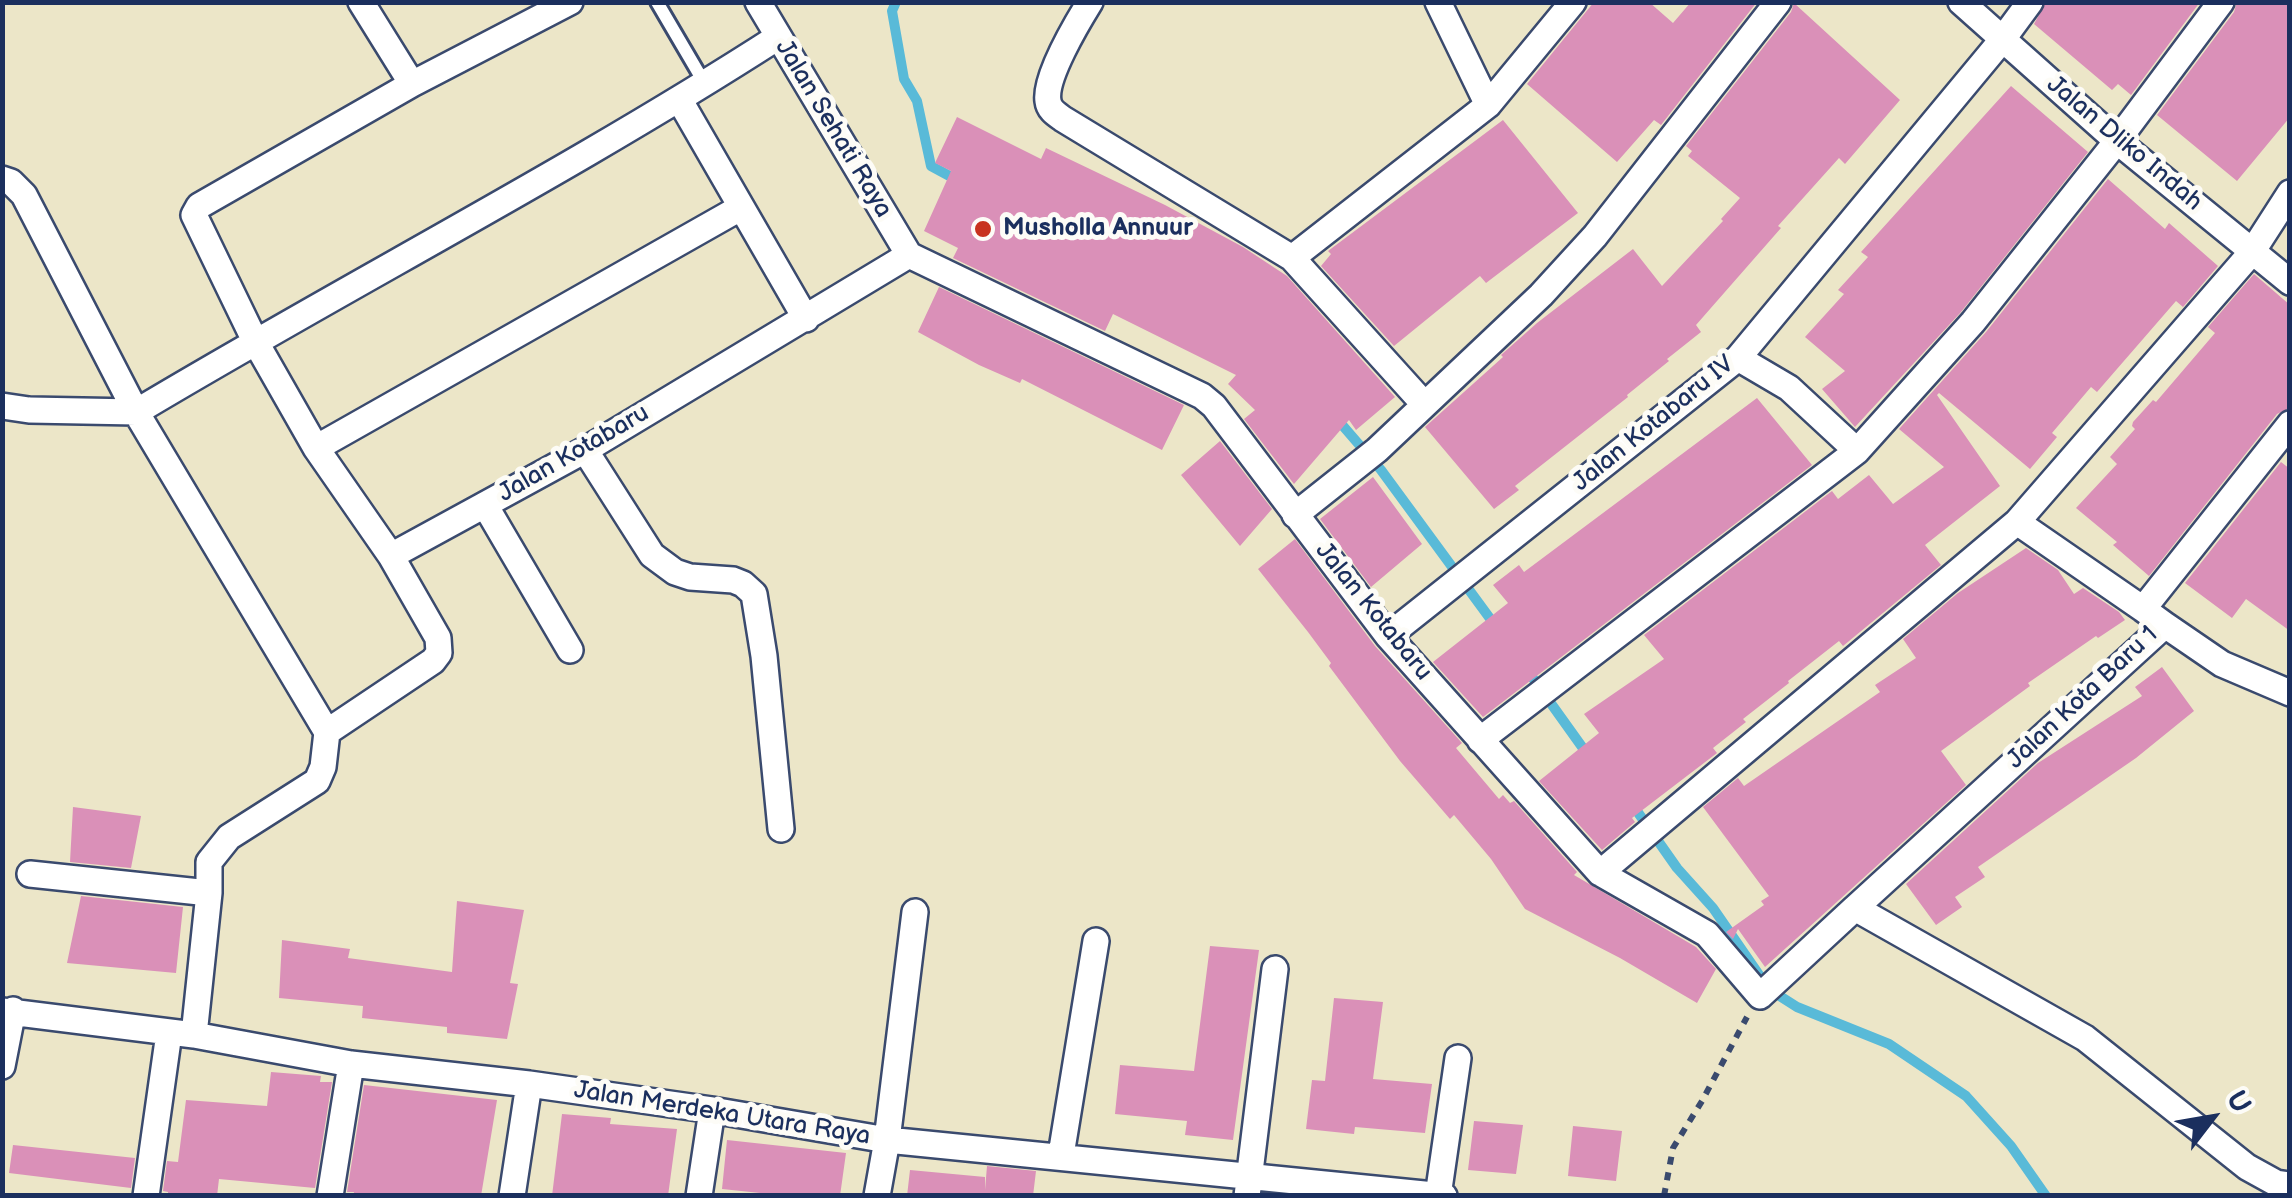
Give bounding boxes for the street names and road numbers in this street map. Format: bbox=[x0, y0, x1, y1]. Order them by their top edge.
street label: Jalan Sehati Raya bbox=[768, 35, 898, 223]
street label: Jalan Dliko Indah bbox=[2040, 70, 2208, 218]
street label: Jalan Kotabaru IV bbox=[1567, 350, 1741, 498]
street label: Jalan Kotabaru bbox=[493, 399, 655, 509]
street label: Jalan Kotabaru bbox=[1308, 537, 1438, 687]
street label: Jalan Kota Baru 1 bbox=[2001, 620, 2165, 776]
street label: Jalan Merdeka Utara Raya bbox=[572, 1076, 872, 1152]

